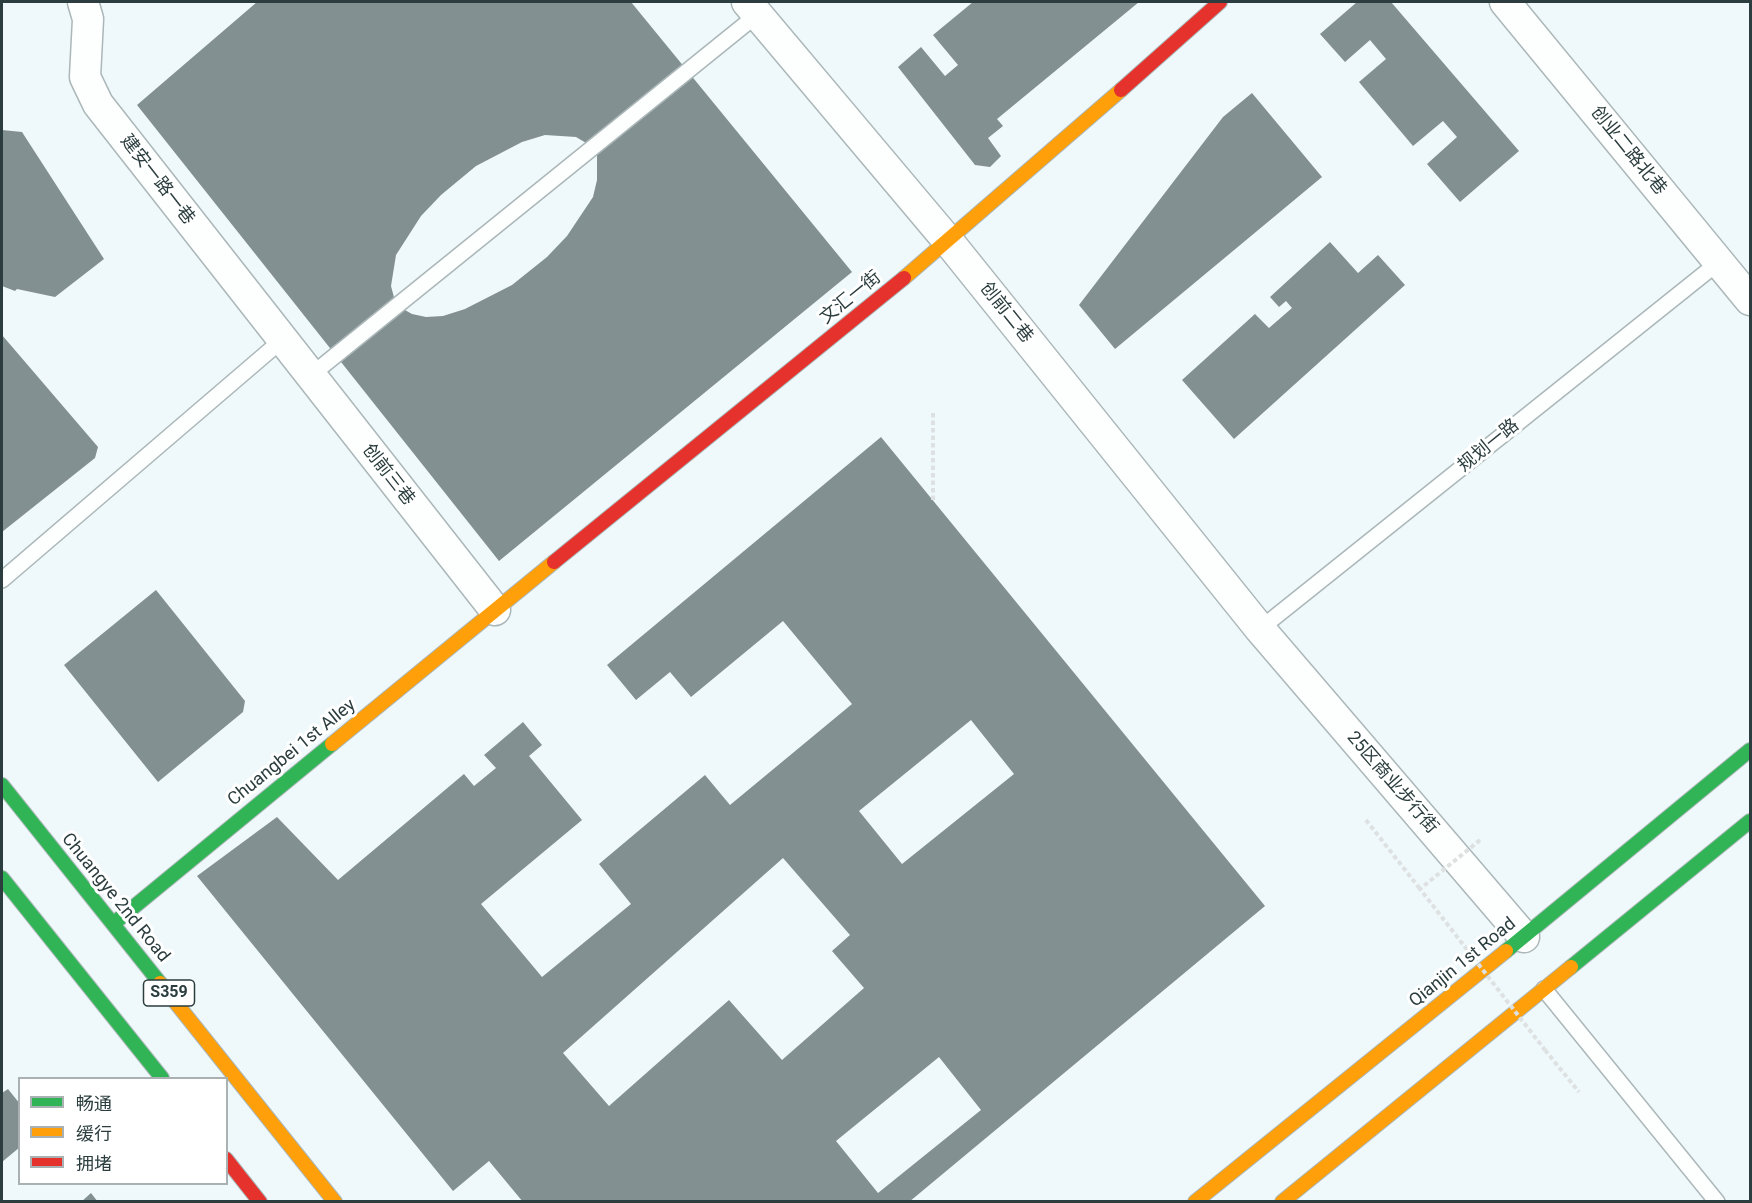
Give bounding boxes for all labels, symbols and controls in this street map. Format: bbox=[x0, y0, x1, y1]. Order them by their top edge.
street label: 创业二路北巷 bbox=[1586, 102, 1670, 200]
street label: 建安一路一巷 bbox=[115, 131, 199, 229]
street label: 文汇一街 bbox=[816, 267, 886, 329]
street label: 创前二巷 bbox=[975, 278, 1037, 348]
street label: 规划一路 bbox=[1454, 415, 1524, 477]
street label: 创前三巷 bbox=[357, 440, 419, 510]
street label: Chuangbei 1st Alley bbox=[224, 695, 360, 811]
street label: 25区商业步行街 bbox=[1342, 728, 1442, 838]
street label: Chuangye 2nd Road bbox=[56, 829, 174, 967]
street label: Qianjin 1st Road bbox=[1405, 913, 1521, 1013]
road number: S359 bbox=[144, 980, 195, 1006]
legend bbox=[18, 1077, 228, 1185]
text: 畅通 bbox=[76, 1093, 112, 1114]
text: 缓行 bbox=[76, 1123, 112, 1144]
text: 拥堵 bbox=[76, 1153, 112, 1174]

